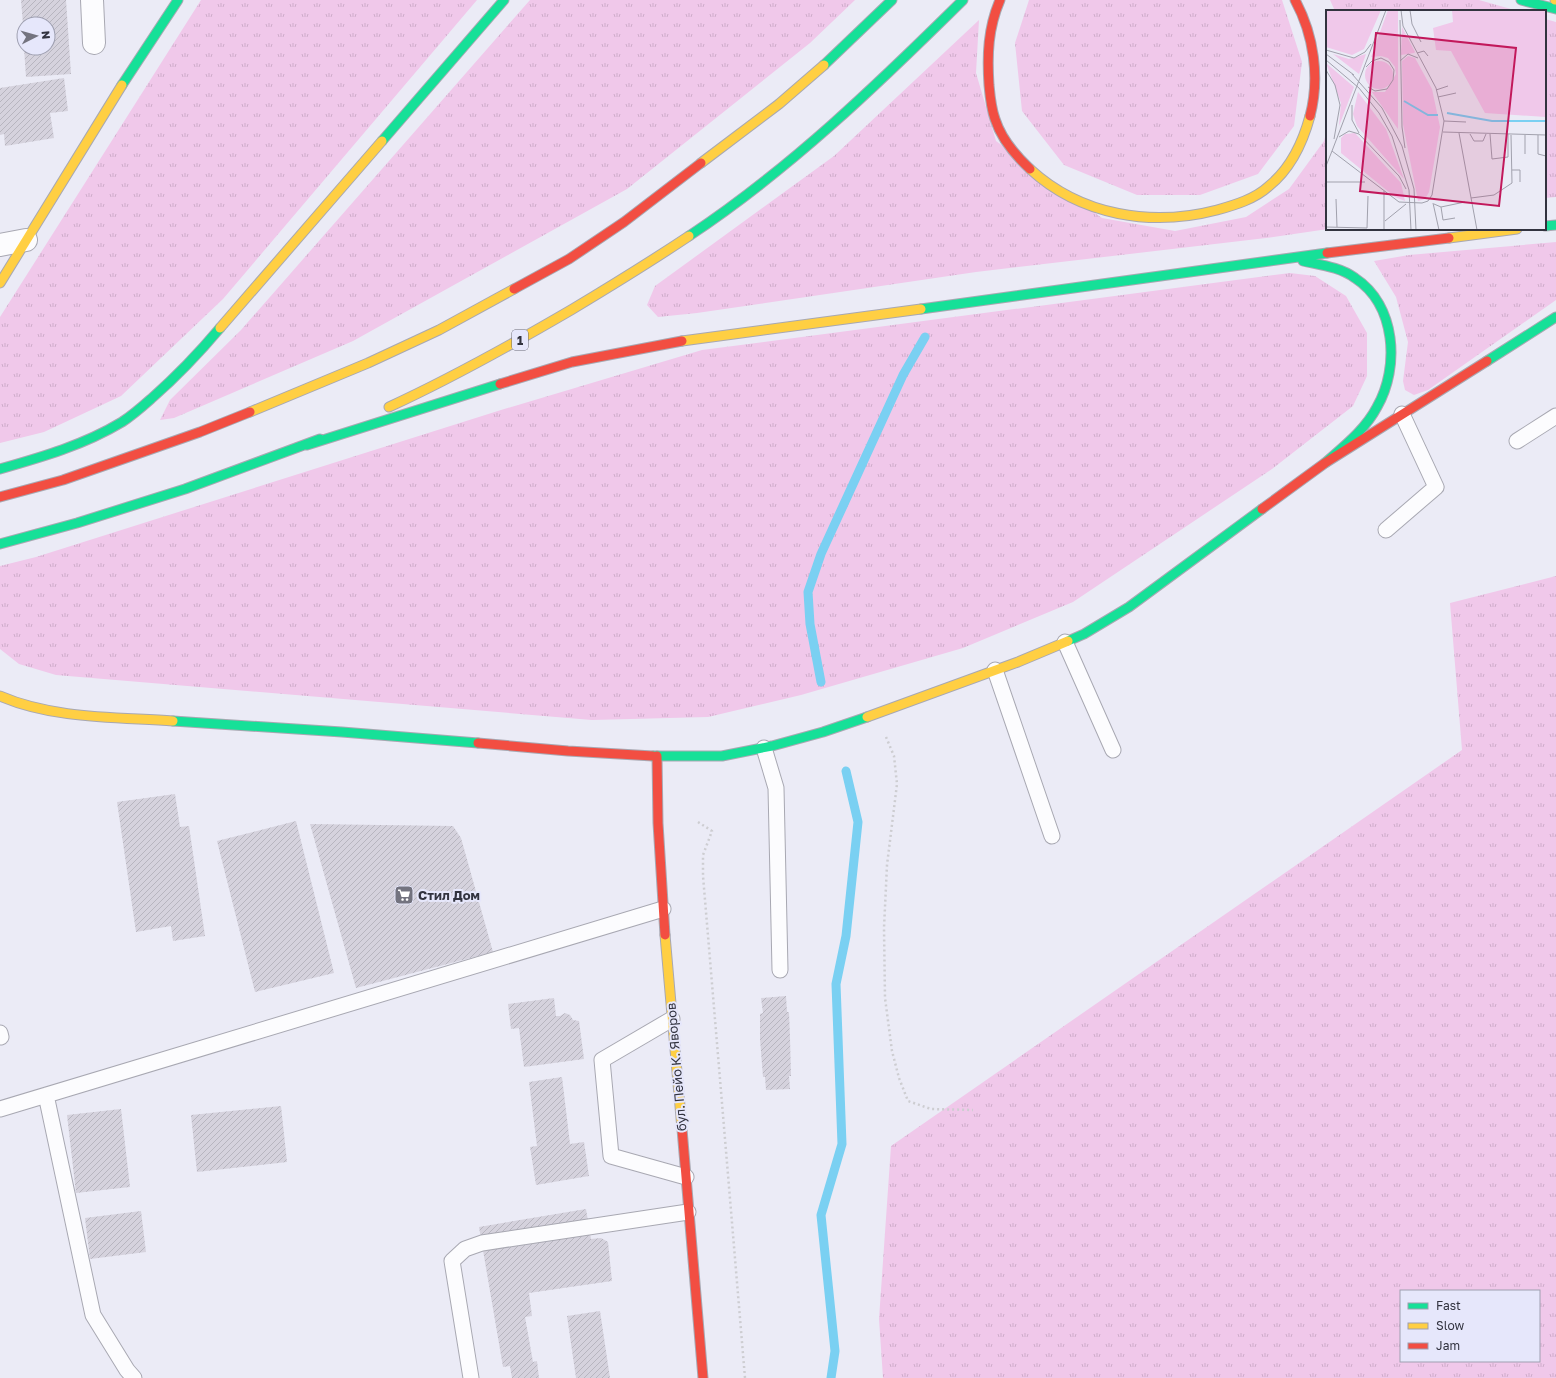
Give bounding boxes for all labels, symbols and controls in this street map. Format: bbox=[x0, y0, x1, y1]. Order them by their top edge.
inset map bbox=[1326, 10, 1546, 230]
north arrow bbox=[16, 16, 56, 56]
text: N bbox=[40, 30, 53, 40]
road number: 1 bbox=[512, 330, 528, 350]
supermarket icon: Стил Дом bbox=[393, 884, 415, 906]
place label: Стил Дом bbox=[418, 887, 480, 903]
street label: бул. Пейо К. Яворов bbox=[662, 1002, 690, 1132]
legend bbox=[1400, 1290, 1540, 1362]
text: Fast bbox=[1436, 1298, 1461, 1313]
text: Slow bbox=[1436, 1318, 1464, 1333]
text: Jam bbox=[1436, 1338, 1460, 1353]

